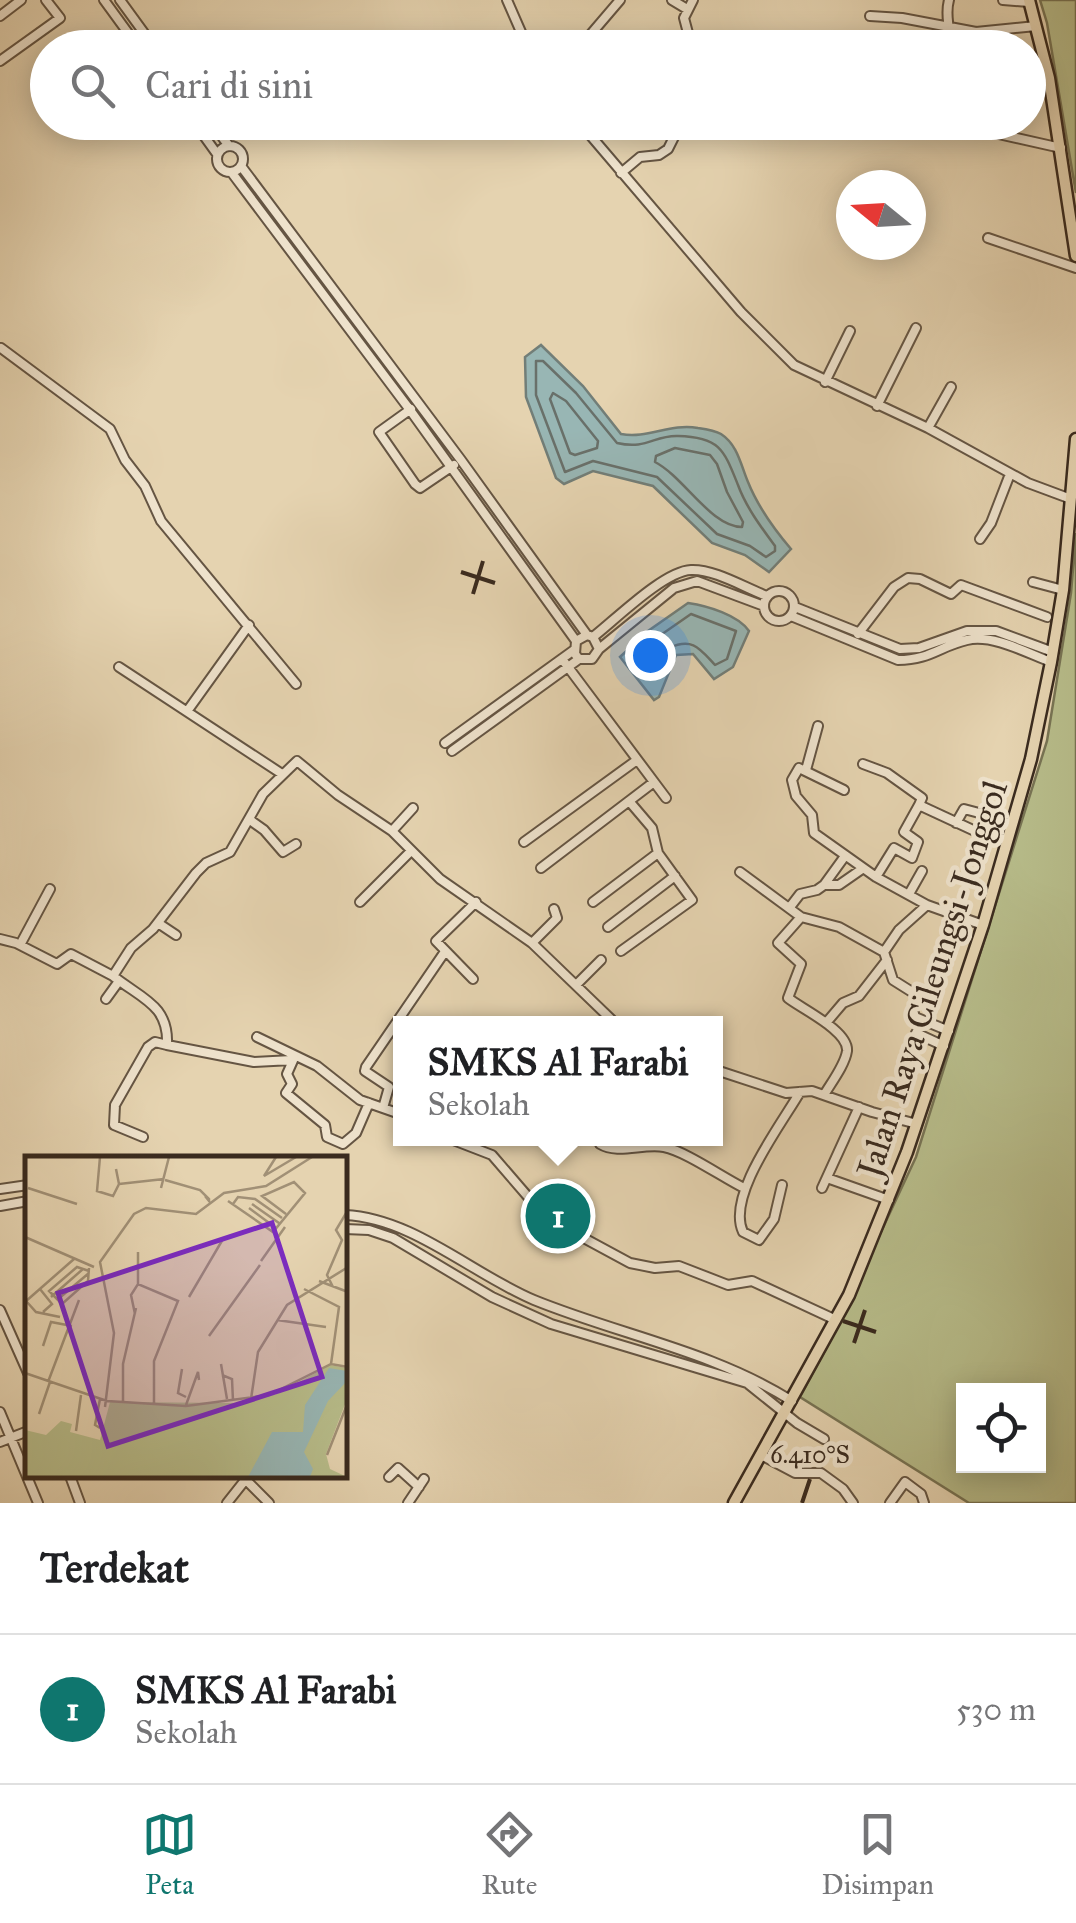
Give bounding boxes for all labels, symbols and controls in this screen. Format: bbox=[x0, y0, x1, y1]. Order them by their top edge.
search box bbox=[30, 30, 1046, 140]
icon: search bbox=[65, 58, 120, 113]
text: Cari di sini bbox=[145, 62, 313, 108]
north arrow bbox=[836, 170, 926, 260]
your location bbox=[625, 630, 676, 681]
street label: Jalan Raya Cileungsi-Jonggol bbox=[847, 775, 1017, 1187]
popup bbox=[393, 1016, 723, 1146]
text: SMKS Al Farabi bbox=[427, 1039, 689, 1085]
text: Sekolah bbox=[427, 1085, 530, 1124]
inset map bbox=[25, 1156, 348, 1478]
pin: 1 bbox=[526, 1178, 590, 1254]
map controls bbox=[956, 1383, 1046, 1473]
button: locate bbox=[956, 1383, 1046, 1473]
text: 6.410°S bbox=[770, 1439, 850, 1470]
text: Terdekat bbox=[40, 1542, 189, 1594]
text: SMKS Al Farabi bbox=[135, 1667, 396, 1713]
text: 1 bbox=[66, 1690, 79, 1729]
text: 530 m bbox=[956, 1690, 1036, 1729]
text: Sekolah bbox=[135, 1713, 237, 1752]
tab: Peta bbox=[142, 1807, 197, 1902]
tab: Rute bbox=[481, 1807, 537, 1902]
tab: Disimpan bbox=[822, 1807, 934, 1902]

